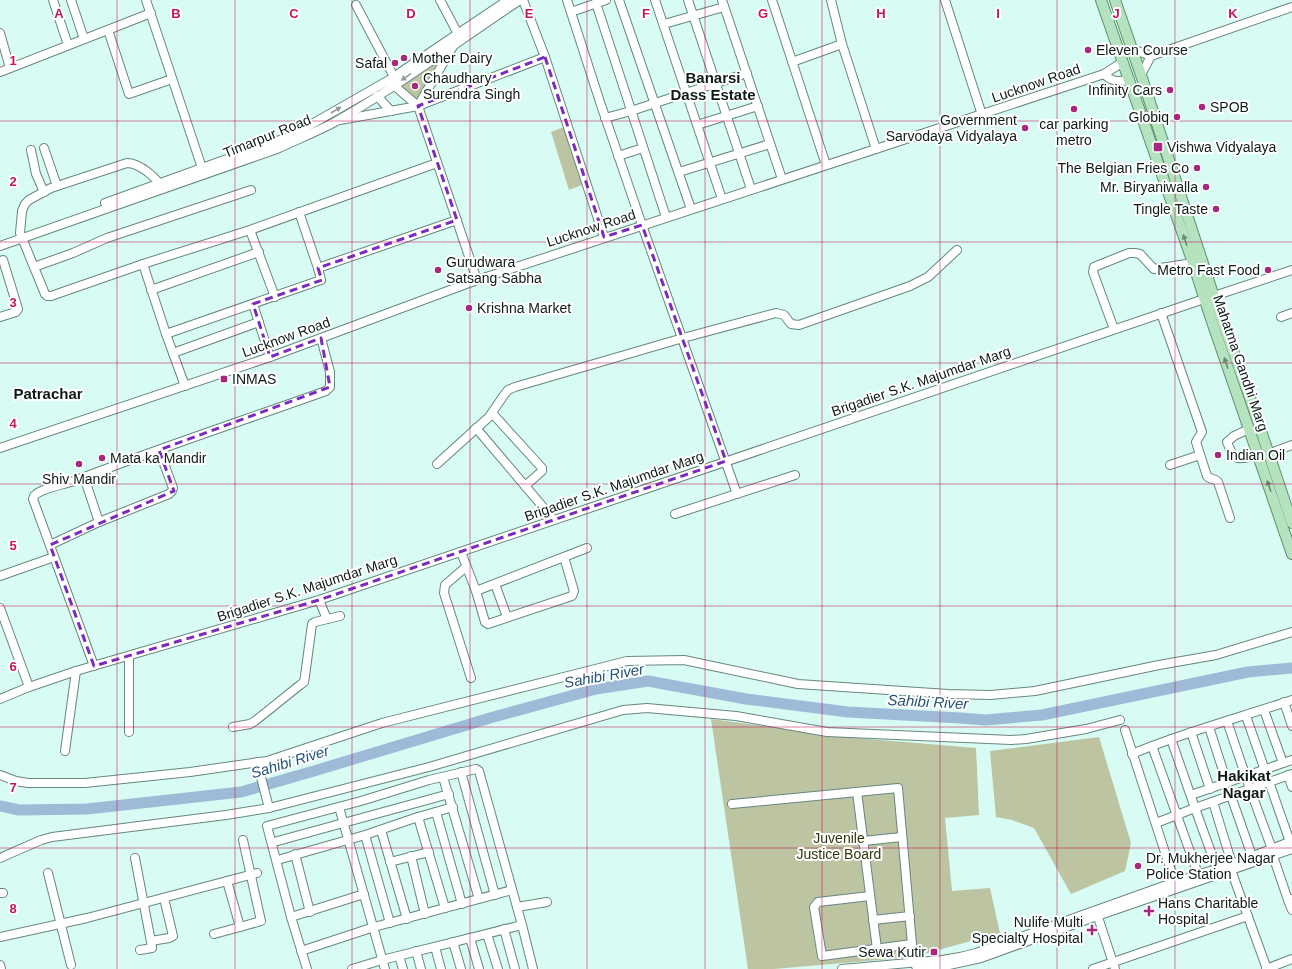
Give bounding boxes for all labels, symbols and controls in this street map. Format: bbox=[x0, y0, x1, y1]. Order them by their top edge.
text: A bbox=[54, 6, 64, 21]
text: B bbox=[171, 6, 181, 21]
text: C bbox=[289, 6, 299, 21]
text: D bbox=[406, 6, 416, 21]
text: E bbox=[525, 6, 534, 21]
text: F bbox=[642, 6, 650, 21]
text: G bbox=[758, 6, 768, 21]
text: H bbox=[876, 6, 886, 21]
text: I bbox=[996, 6, 1000, 21]
text: J bbox=[1112, 6, 1120, 21]
text: K bbox=[1228, 6, 1238, 21]
place label: Eleven Course bbox=[1096, 42, 1188, 58]
marker: Eleven Course bbox=[1083, 45, 1093, 55]
place label: Mother Dairy bbox=[412, 50, 492, 66]
text: 1 bbox=[9, 53, 17, 68]
marker: Mother Dairy bbox=[399, 53, 409, 63]
place label: Safal bbox=[355, 55, 387, 71]
marker: Safal bbox=[390, 58, 400, 68]
street label: Lucknow Road bbox=[990, 60, 1082, 106]
district label: Banarsi Dass Estate bbox=[670, 69, 756, 103]
place label: Chaudhary Surendra Singh bbox=[423, 70, 520, 102]
one-way arrow bbox=[401, 73, 412, 81]
marker: Chaudhary Surendra Singh bbox=[410, 81, 420, 91]
place label: Infinity Cars bbox=[1088, 82, 1162, 98]
marker: Infinity Cars bbox=[1165, 85, 1175, 95]
place label: SPOB bbox=[1210, 99, 1249, 115]
marker: SPOB bbox=[1197, 102, 1207, 112]
marker: car parking metro bbox=[1069, 104, 1079, 114]
one-way arrow bbox=[330, 106, 342, 113]
place label: Globiq bbox=[1129, 109, 1169, 125]
street label: Timarpur Road bbox=[221, 111, 313, 161]
place label: Government Sarvodaya Vidyalaya bbox=[886, 112, 1017, 144]
marker: Globiq bbox=[1172, 112, 1182, 122]
place label: car parking metro bbox=[1039, 116, 1109, 148]
marker: Government Sarvodaya Vidyalaya bbox=[1020, 123, 1030, 133]
place label: Vishwa Vidyalaya bbox=[1167, 139, 1276, 155]
marker: Vishwa Vidyalaya bbox=[1152, 141, 1164, 153]
place label: The Belgian Fries Co bbox=[1057, 160, 1189, 176]
marker: The Belgian Fries Co bbox=[1192, 163, 1202, 173]
text: 2 bbox=[9, 174, 17, 189]
place label: Mr. Biryaniwalla bbox=[1100, 179, 1198, 195]
marker: Mr. Biryaniwalla bbox=[1201, 182, 1211, 192]
place label: Tingle Taste bbox=[1133, 201, 1208, 217]
marker: Tingle Taste bbox=[1211, 204, 1221, 214]
street label: Lucknow Road bbox=[544, 206, 638, 250]
one-way arrow bbox=[1182, 234, 1188, 246]
place label: Gurudwara Satsang Sabha bbox=[446, 254, 542, 286]
place label: Metro Fast Food bbox=[1157, 262, 1260, 278]
marker: Gurudwara Satsang Sabha bbox=[433, 265, 443, 275]
marker: Metro Fast Food bbox=[1263, 265, 1273, 275]
street label: Mahatma Gandhi Marg bbox=[1210, 293, 1272, 433]
text: 3 bbox=[9, 295, 17, 310]
place label: Krishna Market bbox=[477, 300, 571, 316]
marker: Krishna Market bbox=[464, 303, 474, 313]
street label: Lucknow Road bbox=[240, 314, 332, 360]
street label: Brigadier S.K. Majumdar Marg bbox=[829, 343, 1013, 419]
one-way arrow bbox=[1223, 357, 1229, 369]
place label: INMAS bbox=[232, 371, 276, 387]
marker: INMAS bbox=[219, 374, 229, 384]
district label: Patrachar bbox=[13, 385, 83, 402]
text: 4 bbox=[9, 416, 17, 431]
place label: Indian Oil bbox=[1226, 447, 1285, 463]
street label: Brigadier S.K. Majumdar Marg bbox=[522, 448, 706, 524]
place label: Mata ka Mandir bbox=[110, 450, 207, 466]
marker: Indian Oil bbox=[1213, 450, 1223, 460]
marker: Mata ka Mandir bbox=[97, 453, 107, 463]
marker: Shiv Mandir bbox=[74, 459, 84, 469]
place label: Shiv Mandir bbox=[42, 471, 116, 487]
one-way arrow bbox=[1266, 480, 1272, 492]
text: 5 bbox=[9, 538, 17, 553]
street label: Brigadier S.K. Majumdar Marg bbox=[215, 551, 399, 625]
text: 6 bbox=[9, 659, 17, 674]
water label: Sahibi River bbox=[563, 660, 646, 691]
water label: Sahibi River bbox=[887, 691, 970, 712]
water label: Sahibi River bbox=[249, 741, 332, 781]
district label: Hakikat Nagar bbox=[1217, 767, 1271, 801]
text: 7 bbox=[9, 780, 17, 795]
park label: Juvenile Justice Board bbox=[797, 830, 881, 862]
place label: Dr. Mukherjee Nagar Police Station bbox=[1146, 850, 1276, 882]
marker: Dr. Mukherjee Nagar Police Station bbox=[1133, 861, 1143, 871]
place label: Hans Charitable Hospital bbox=[1158, 895, 1259, 927]
text: 8 bbox=[9, 901, 17, 916]
marker: Hans Charitable Hospital bbox=[1143, 905, 1155, 917]
place label: Nulife Multi Specialty Hospital bbox=[972, 914, 1083, 946]
marker: Nulife Multi Specialty Hospital bbox=[1086, 924, 1098, 936]
place label: Sewa Kutir bbox=[858, 944, 926, 960]
marker: Sewa Kutir bbox=[929, 947, 939, 957]

